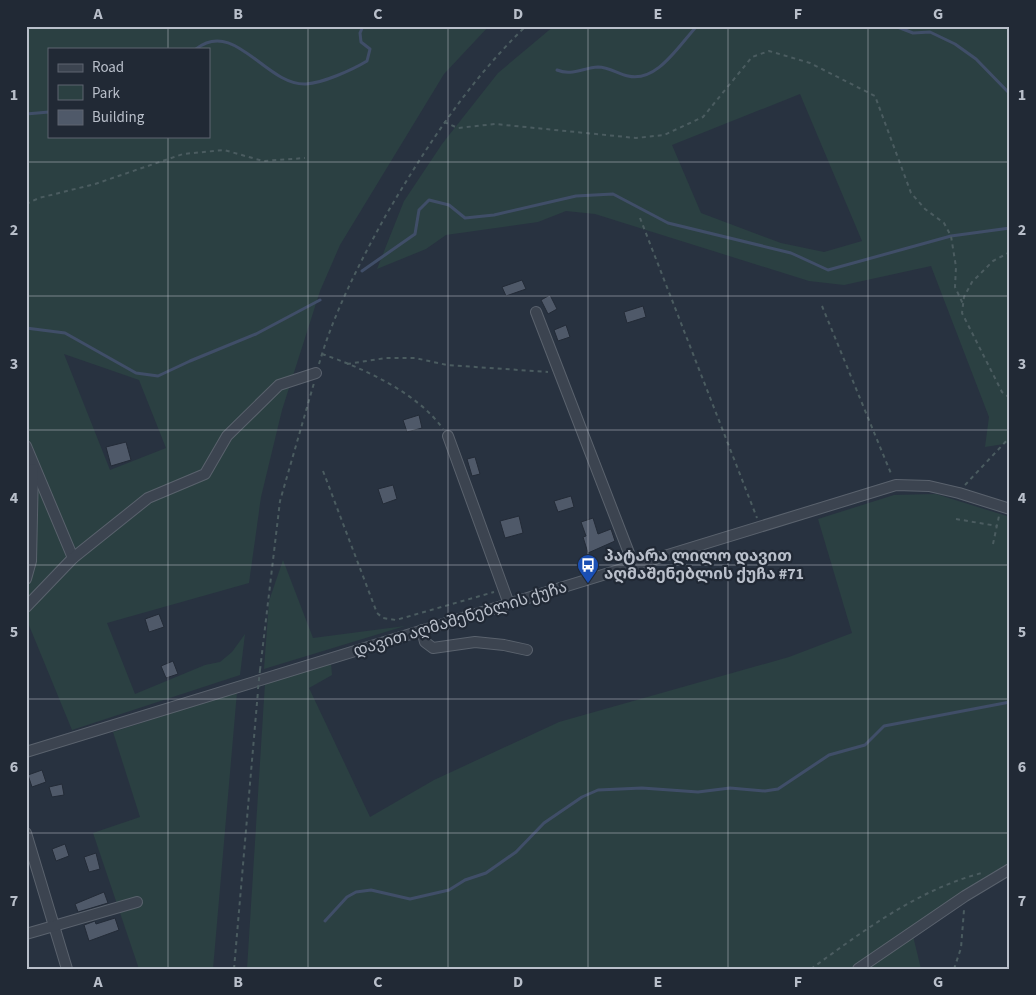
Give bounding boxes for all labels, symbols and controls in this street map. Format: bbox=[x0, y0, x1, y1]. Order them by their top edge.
text: A bbox=[92, 3, 103, 25]
text: B bbox=[233, 3, 243, 25]
text: C bbox=[373, 3, 383, 25]
text: D bbox=[513, 3, 523, 25]
text: E bbox=[654, 3, 662, 25]
text: F bbox=[794, 3, 802, 25]
text: G bbox=[933, 3, 943, 25]
legend bbox=[48, 48, 210, 138]
text: Road bbox=[92, 57, 124, 78]
text: Park bbox=[92, 83, 121, 104]
text: 1 bbox=[10, 84, 18, 106]
text: 1 bbox=[1018, 84, 1026, 106]
text: Building bbox=[92, 107, 145, 128]
text: 2 bbox=[10, 219, 18, 241]
text: 2 bbox=[1018, 219, 1026, 241]
text: 3 bbox=[10, 353, 18, 375]
text: 3 bbox=[1018, 353, 1026, 375]
text: 4 bbox=[10, 487, 19, 509]
text: 4 bbox=[1018, 487, 1027, 509]
place label: პატარა ლილო დავით აღმაშენებლის ქუჩა #71 bbox=[604, 545, 804, 585]
bus stop icon: პატარა ლილო დავით აღმაშენებლის ქუჩა #71 bbox=[576, 553, 600, 584]
street label: დავით აღმაშენებლის ქუჩა bbox=[350, 576, 570, 662]
text: 5 bbox=[10, 621, 18, 643]
text: 5 bbox=[1018, 621, 1026, 643]
text: 6 bbox=[10, 756, 18, 778]
text: 6 bbox=[1018, 756, 1026, 778]
text: 7 bbox=[10, 890, 18, 912]
text: 7 bbox=[1018, 890, 1026, 912]
text: A bbox=[92, 971, 103, 993]
text: B bbox=[233, 971, 243, 993]
text: C bbox=[373, 971, 383, 993]
text: D bbox=[513, 971, 523, 993]
text: E bbox=[654, 971, 662, 993]
text: F bbox=[794, 971, 802, 993]
text: G bbox=[933, 971, 943, 993]

